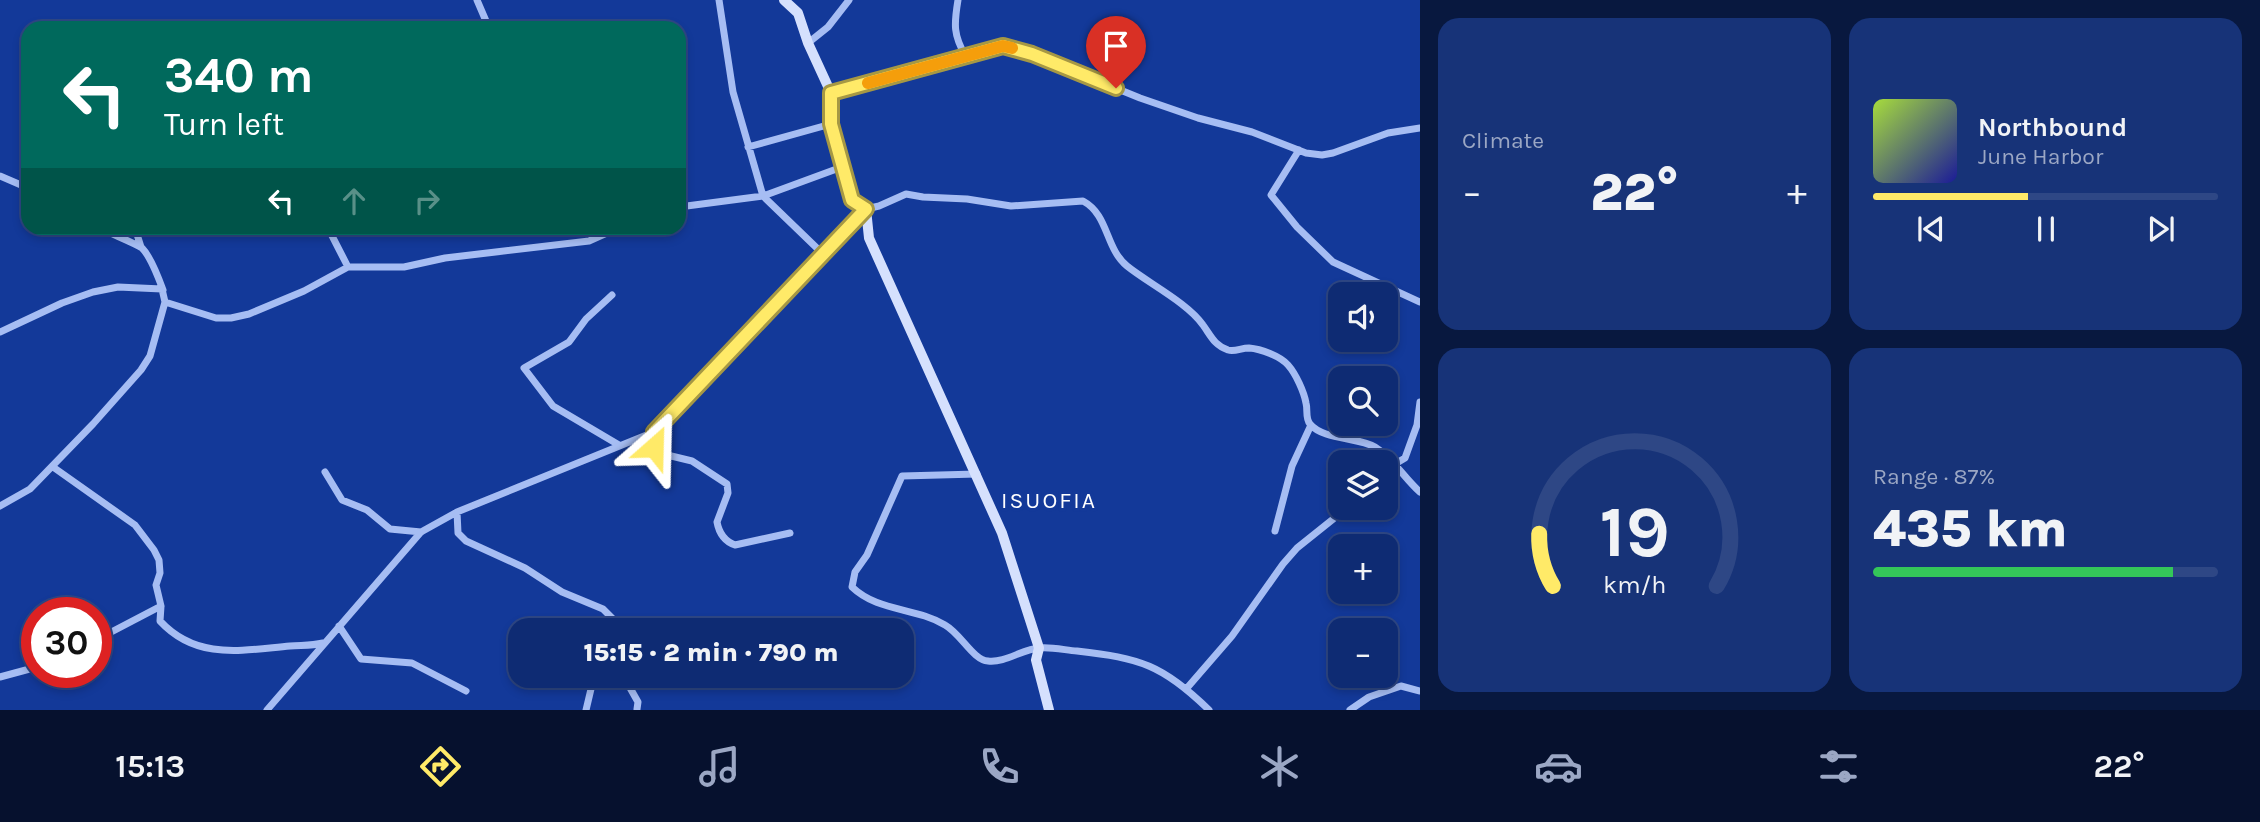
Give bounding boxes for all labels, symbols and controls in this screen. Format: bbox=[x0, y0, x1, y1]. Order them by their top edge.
pin bbox=[1086, 16, 1146, 88]
icon: arrive bbox=[1097, 27, 1135, 65]
text: 340 m bbox=[164, 47, 314, 104]
icon: left bbox=[49, 49, 140, 140]
text: Turn left bbox=[164, 106, 284, 143]
text: Northbound bbox=[1978, 112, 2127, 143]
text: Climate bbox=[1462, 127, 1544, 154]
text: June Harbor bbox=[1978, 143, 2103, 170]
text: 22° bbox=[1590, 162, 1679, 223]
text: − bbox=[1462, 170, 1482, 215]
text: + bbox=[1787, 170, 1807, 215]
icon: left bbox=[262, 182, 300, 220]
icon: ahead bbox=[335, 182, 373, 220]
icon: right bbox=[408, 182, 446, 220]
icon: previous bbox=[1912, 210, 1950, 248]
icon: pause bbox=[2027, 210, 2065, 248]
icon: next bbox=[2142, 210, 2180, 248]
map controls bbox=[1328, 282, 1398, 688]
button: sound bbox=[1328, 282, 1398, 352]
button: search bbox=[1328, 366, 1398, 436]
position arrow bbox=[617, 410, 691, 484]
button: layers bbox=[1328, 450, 1398, 520]
text: Range · 87% bbox=[1873, 463, 1995, 490]
district label: ISUOFIA bbox=[1001, 487, 1097, 514]
text: 19 bbox=[1599, 489, 1670, 574]
text: 435 km bbox=[1873, 498, 2068, 559]
button: + bbox=[1328, 534, 1398, 604]
text: km/h bbox=[1603, 570, 1666, 599]
speed limit sign: 30 bbox=[21, 597, 112, 688]
button: − bbox=[1328, 618, 1398, 688]
text: 15:15 · 2 min · 790 m bbox=[584, 637, 838, 668]
icon: directions bbox=[416, 742, 465, 791]
icon: music bbox=[695, 742, 744, 791]
icon: phone bbox=[975, 742, 1024, 791]
icon: climate bbox=[1255, 742, 1304, 791]
icon: car bbox=[1534, 742, 1583, 791]
icon: filters bbox=[1814, 742, 1863, 791]
text: 15:13 bbox=[115, 748, 185, 785]
text: 22° bbox=[2094, 748, 2145, 785]

